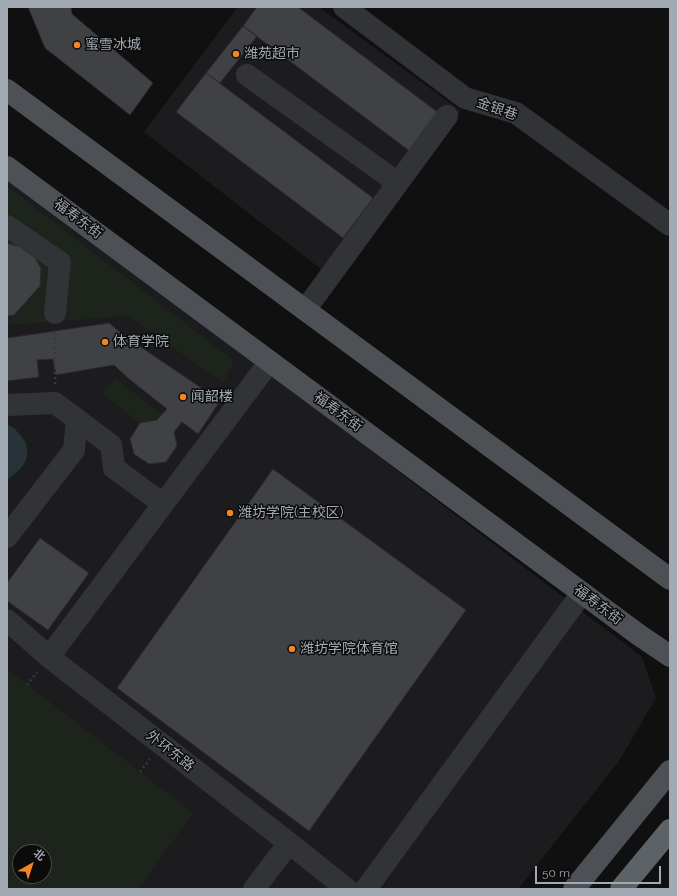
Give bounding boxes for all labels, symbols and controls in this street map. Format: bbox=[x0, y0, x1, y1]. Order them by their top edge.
place label: 蜜雪冰城 bbox=[85, 37, 141, 53]
marker: 蜜雪冰城 bbox=[72, 40, 82, 50]
place label: 潍苑超市 bbox=[244, 46, 300, 62]
marker: 潍苑超市 bbox=[231, 49, 241, 59]
street label: 金银巷 bbox=[474, 94, 520, 124]
street label: 福寿东街 bbox=[51, 195, 105, 243]
place label: 体育学院 bbox=[113, 334, 169, 350]
marker: 体育学院 bbox=[100, 337, 110, 347]
place label: 闻韶楼 bbox=[191, 389, 233, 405]
street label: 福寿东街 bbox=[310, 389, 366, 435]
marker: 闻韶楼 bbox=[178, 392, 188, 402]
place label: 潍坊学院(主校区) bbox=[238, 505, 344, 521]
marker: 潍坊学院(主校区) bbox=[225, 508, 235, 518]
street label: 福寿东街 bbox=[571, 581, 625, 629]
place label: 潍坊学院体育馆 bbox=[300, 641, 398, 657]
marker: 潍坊学院体育馆 bbox=[287, 644, 297, 654]
street label: 外环东路 bbox=[143, 727, 197, 775]
north arrow bbox=[12, 844, 52, 884]
text: 北 bbox=[31, 847, 48, 864]
scale bar bbox=[537, 858, 663, 884]
text: 50 m bbox=[542, 866, 570, 880]

